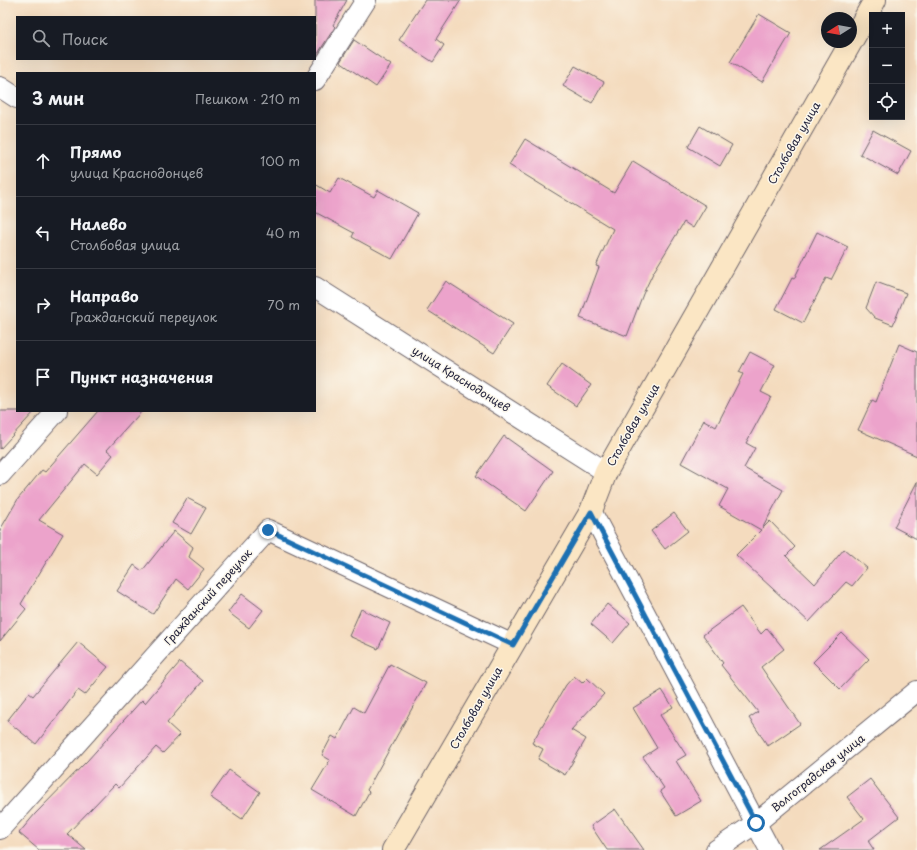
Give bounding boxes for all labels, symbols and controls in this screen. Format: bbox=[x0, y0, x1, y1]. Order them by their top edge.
north arrow bbox=[821, 12, 857, 48]
map controls bbox=[869, 12, 905, 120]
button: + bbox=[869, 12, 905, 48]
search box bbox=[16, 16, 316, 60]
icon: search bbox=[30, 27, 52, 49]
text: Поиск bbox=[62, 27, 108, 50]
button: − bbox=[869, 48, 905, 84]
button: locate bbox=[869, 84, 905, 120]
text: 3 мин bbox=[32, 85, 84, 111]
text: Пешком · 210 m bbox=[195, 89, 300, 108]
street label: Столбовая улица bbox=[763, 98, 824, 187]
text: Прямо bbox=[70, 140, 121, 163]
icon: ahead bbox=[32, 150, 54, 172]
text: 100 m bbox=[260, 151, 300, 170]
text: улица Краснодонцев bbox=[70, 163, 203, 182]
text: Налево bbox=[70, 212, 127, 235]
icon: left bbox=[32, 222, 54, 244]
text: 40 m bbox=[266, 223, 300, 242]
text: Столбовая улица bbox=[70, 235, 180, 254]
text: Направо bbox=[70, 284, 139, 307]
icon: right bbox=[32, 294, 54, 316]
text: 70 m bbox=[267, 295, 300, 314]
text: Гражданский переулок bbox=[70, 307, 217, 326]
street label: улица Краснодонцев bbox=[409, 342, 514, 416]
text: Пункт назначения bbox=[70, 365, 213, 388]
icon: arrive bbox=[32, 366, 54, 388]
street label: Столбовая улица bbox=[602, 380, 663, 469]
route end bbox=[259, 521, 277, 539]
street label: Гражданский переулок bbox=[160, 544, 256, 649]
street label: Столбовая улица bbox=[445, 663, 506, 752]
street label: Волгоградская улица bbox=[767, 730, 868, 816]
route start bbox=[747, 814, 765, 832]

